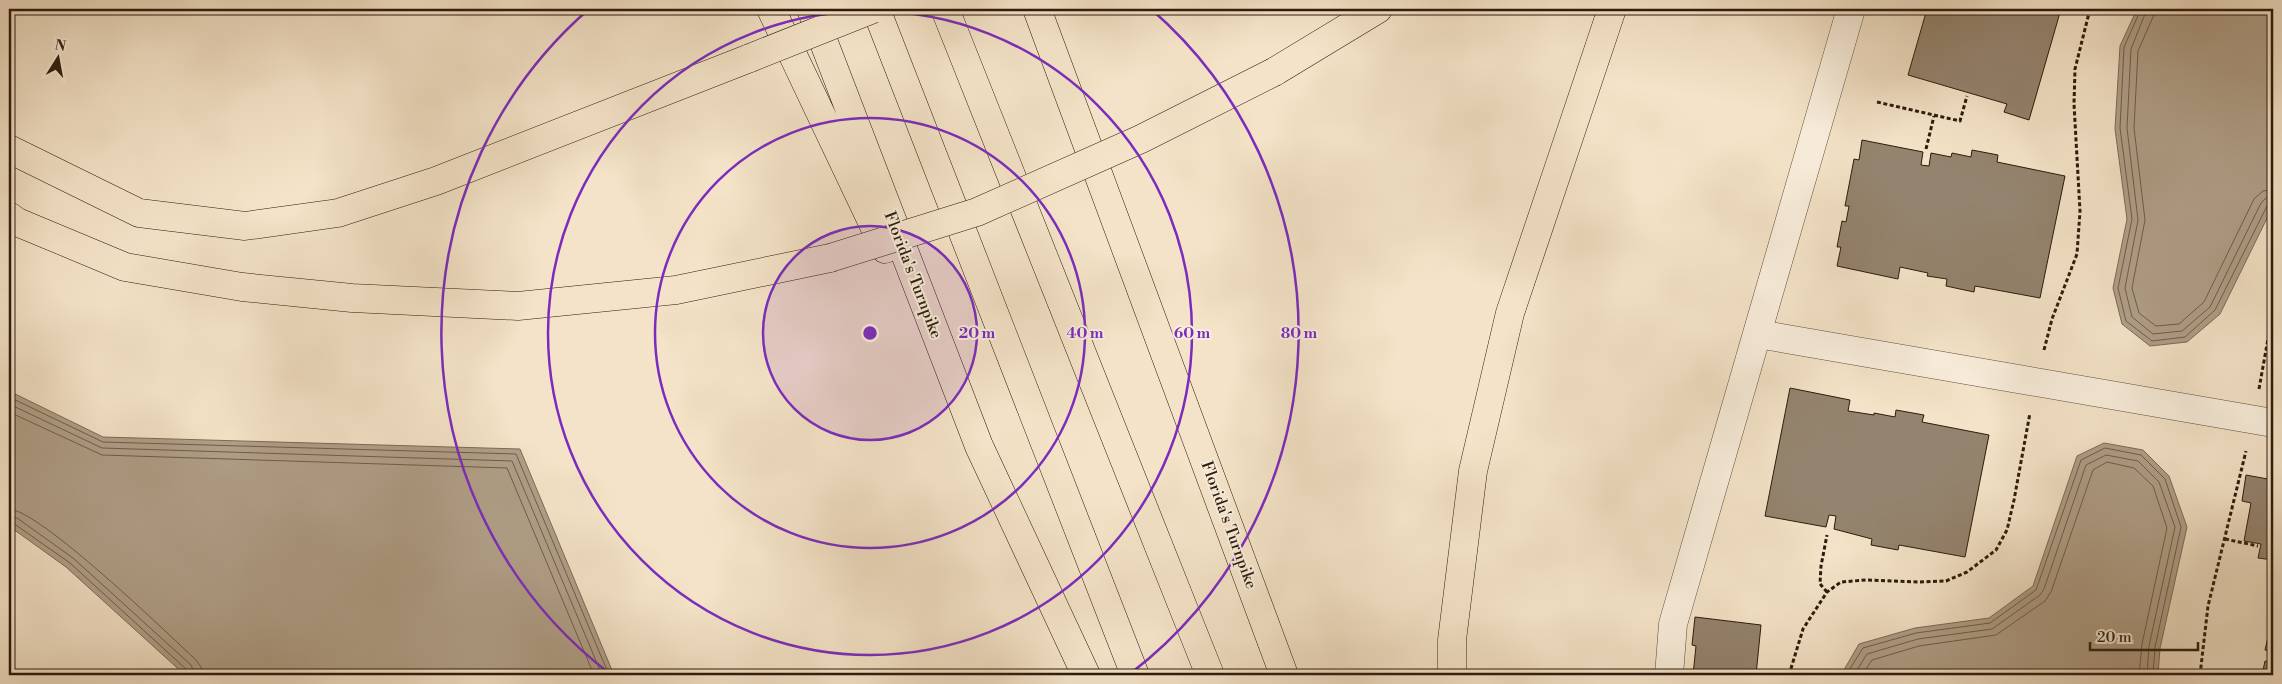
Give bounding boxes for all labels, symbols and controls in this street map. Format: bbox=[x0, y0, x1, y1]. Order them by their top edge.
north arrow bbox=[32, 32, 82, 82]
text: N bbox=[53, 36, 67, 56]
street label: Florida's Turnpike bbox=[880, 209, 946, 341]
centre of rings bbox=[861, 324, 879, 342]
text: 20 m bbox=[959, 324, 996, 343]
text: 40 m bbox=[1066, 324, 1104, 343]
text: 60 m bbox=[1174, 324, 1211, 343]
text: 80 m bbox=[1281, 324, 1318, 343]
street label: Florida's Turnpike bbox=[1197, 458, 1261, 592]
scale bar bbox=[2090, 619, 2197, 651]
text: 20 m bbox=[2097, 628, 2132, 647]

